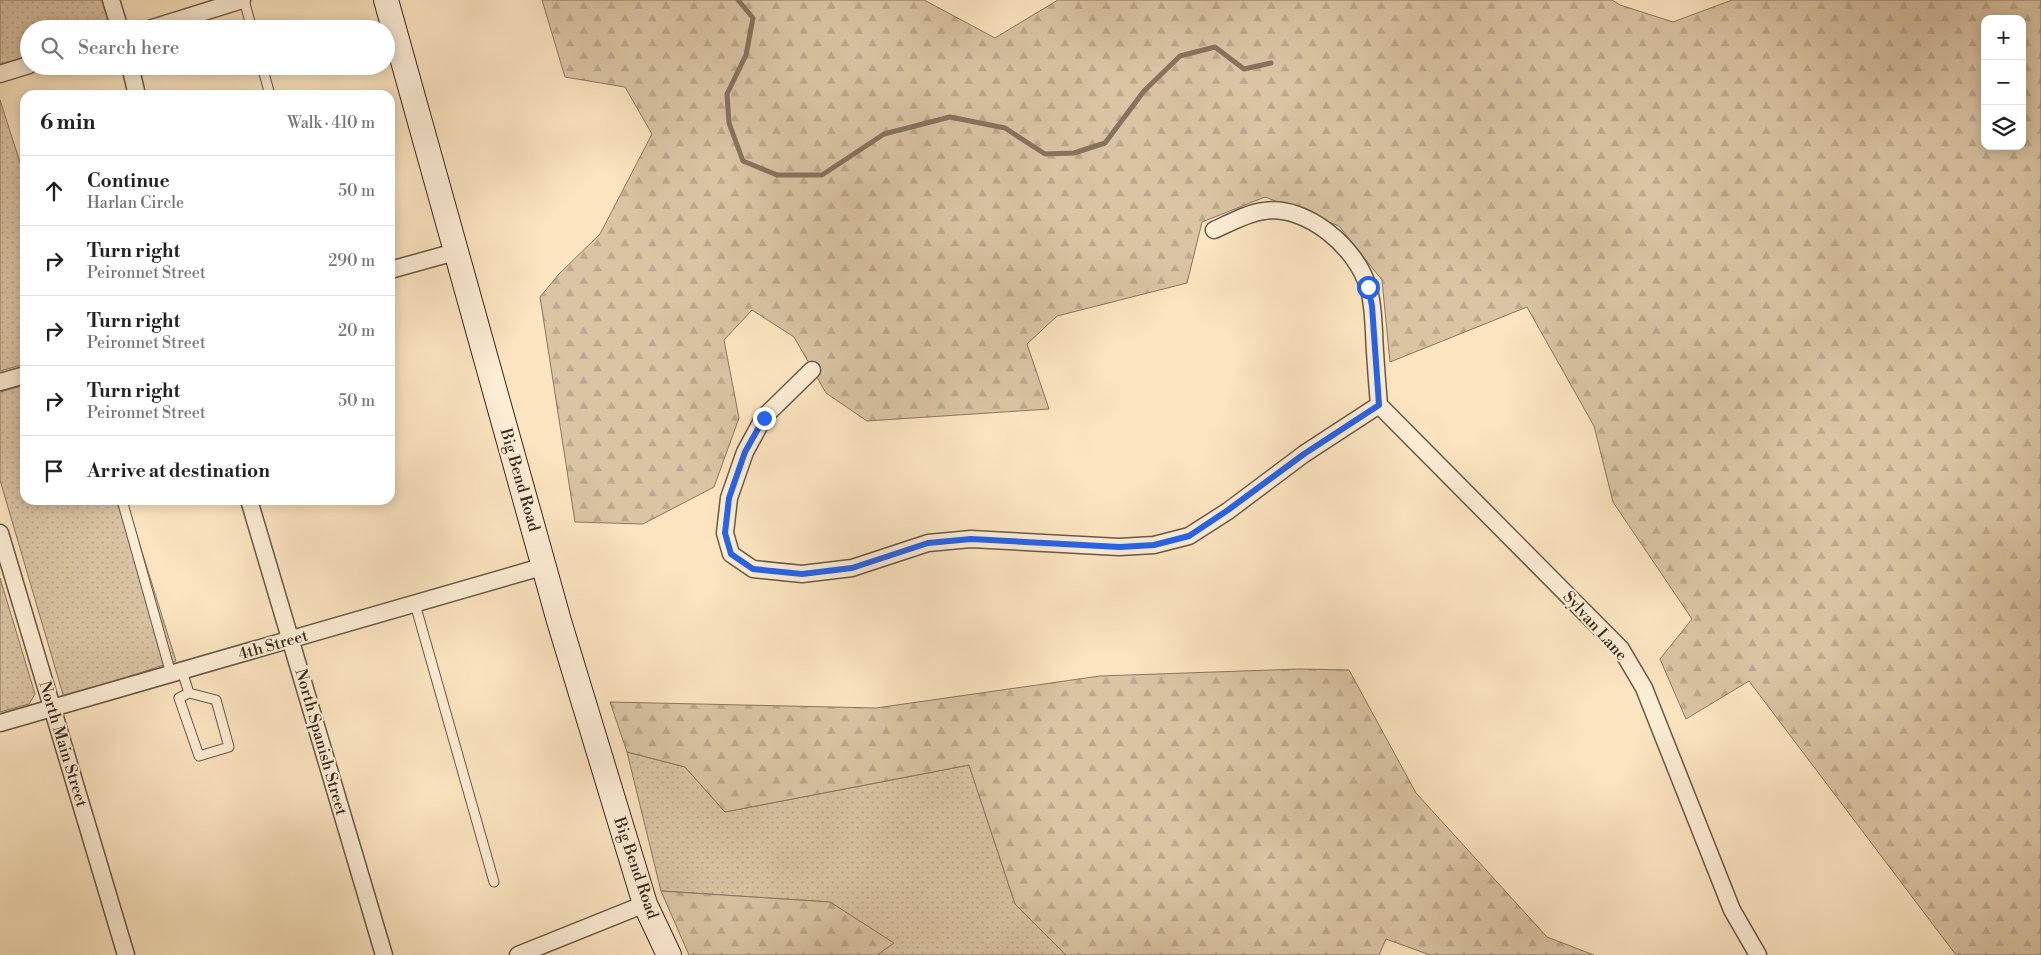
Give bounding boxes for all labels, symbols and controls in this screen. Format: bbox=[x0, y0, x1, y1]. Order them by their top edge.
map controls bbox=[1981, 15, 2026, 150]
button: + bbox=[1981, 15, 2026, 60]
search box bbox=[20, 20, 395, 75]
icon: search bbox=[38, 34, 66, 62]
text: Search here bbox=[78, 36, 179, 60]
button: − bbox=[1981, 60, 2026, 105]
button: layers bbox=[1981, 105, 2026, 150]
text: 6 min bbox=[40, 110, 95, 136]
text: Walk · 410 m bbox=[287, 113, 375, 133]
text: Continue bbox=[87, 169, 170, 193]
icon: ahead bbox=[40, 177, 68, 205]
text: 50 m bbox=[338, 181, 375, 201]
text: Harlan Circle bbox=[87, 193, 184, 213]
text: Turn right bbox=[87, 239, 180, 263]
icon: right bbox=[40, 247, 68, 275]
text: 290 m bbox=[328, 251, 375, 271]
text: Peironnet Street bbox=[87, 263, 206, 283]
route start bbox=[1357, 276, 1380, 299]
text: Turn right bbox=[87, 309, 180, 333]
icon: right bbox=[40, 317, 68, 345]
text: 20 m bbox=[338, 321, 375, 341]
text: Peironnet Street bbox=[87, 333, 206, 353]
text: Turn right bbox=[87, 379, 180, 403]
icon: right bbox=[40, 387, 68, 415]
text: 50 m bbox=[338, 391, 375, 411]
text: Peironnet Street bbox=[87, 403, 206, 423]
route end bbox=[753, 407, 776, 430]
street label: Big Bend Road bbox=[495, 425, 544, 534]
icon: arrive bbox=[40, 457, 68, 485]
text: Arrive at destination bbox=[87, 459, 270, 483]
street label: Sylvan Lane bbox=[1559, 587, 1631, 665]
street label: 4th Street bbox=[236, 625, 311, 664]
street label: North Spanish Street bbox=[291, 666, 352, 818]
street label: North Main Street bbox=[34, 679, 92, 810]
street label: Big Bend Road bbox=[609, 813, 663, 922]

